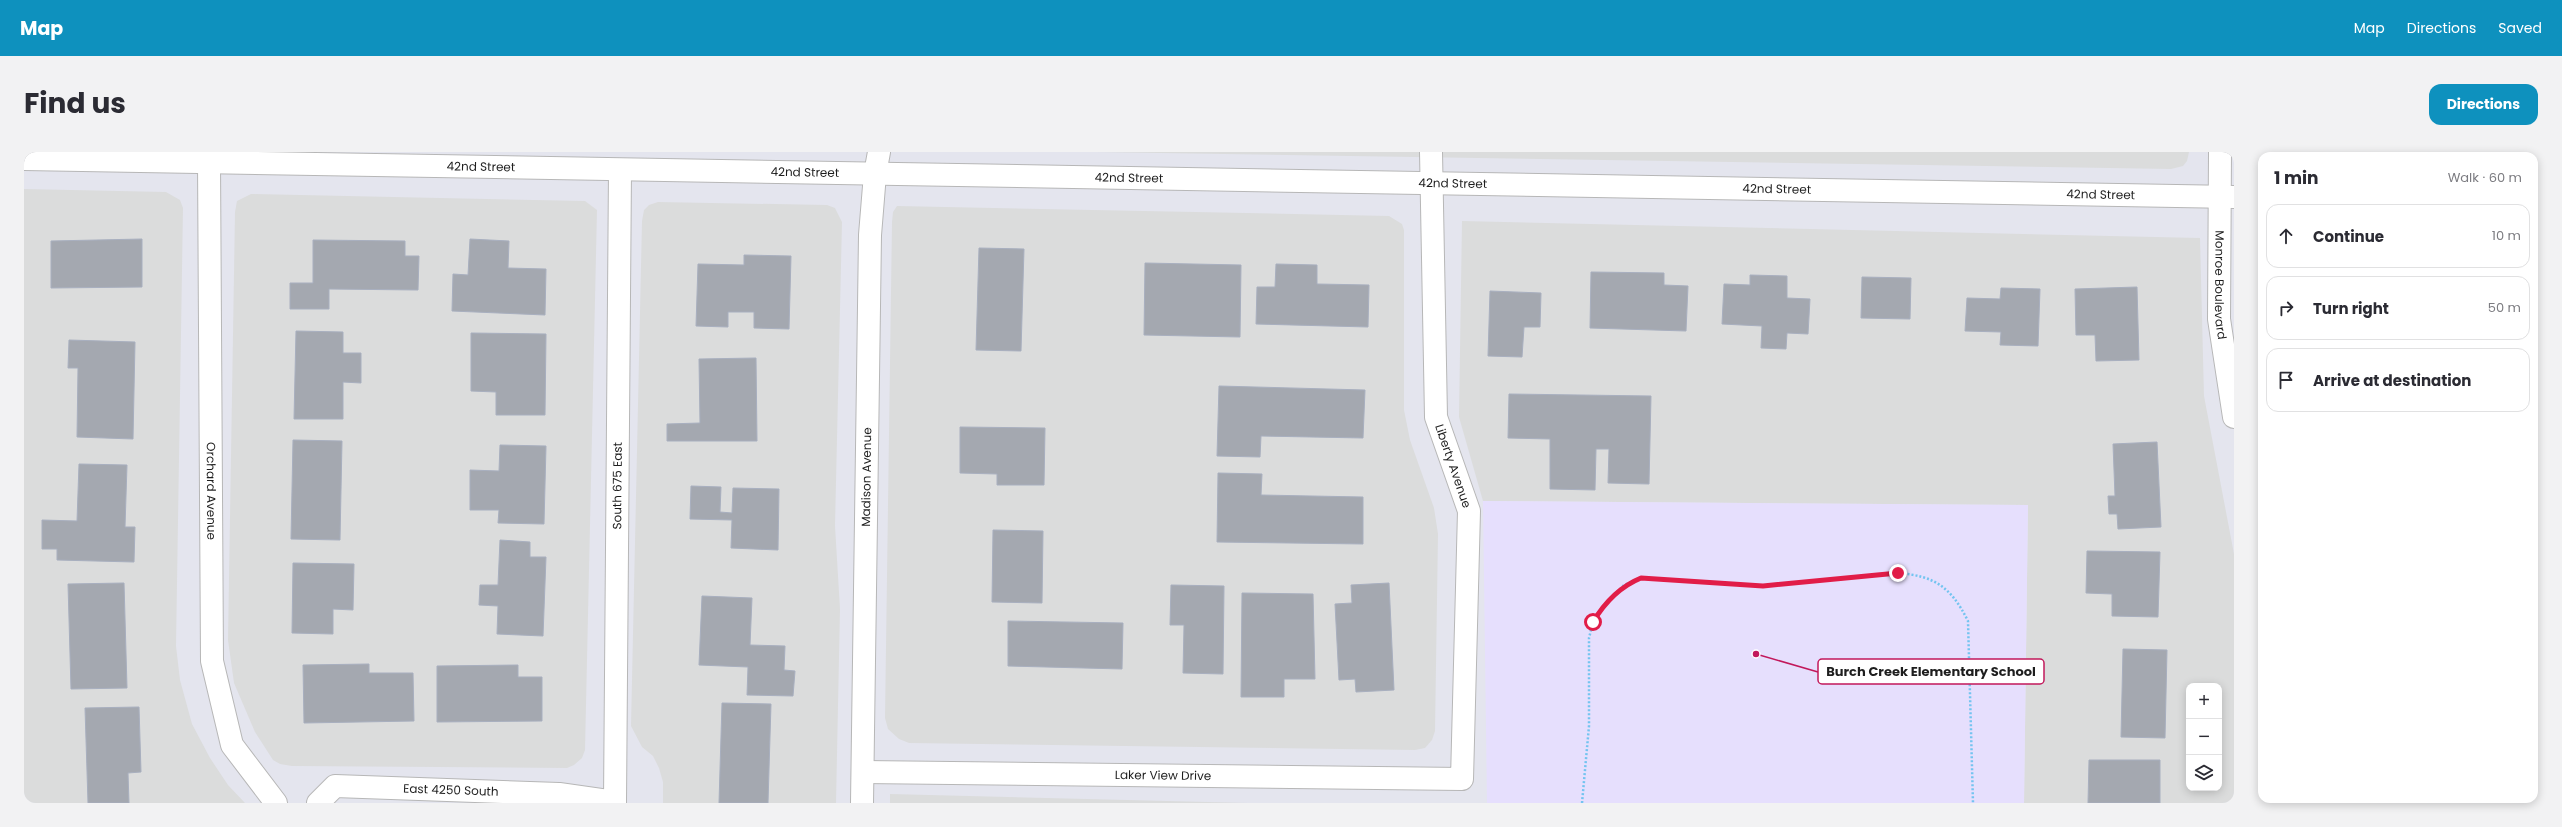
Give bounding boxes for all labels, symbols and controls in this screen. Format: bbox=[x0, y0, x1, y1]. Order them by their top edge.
text: Map bbox=[20, 15, 63, 42]
text: Map bbox=[2354, 18, 2385, 38]
text: Directions bbox=[2407, 18, 2476, 38]
text: Saved bbox=[2498, 18, 2542, 38]
text: Find us bbox=[24, 84, 126, 123]
button: Directions bbox=[2429, 84, 2538, 125]
street label: 42nd Street bbox=[446, 157, 515, 175]
street label: 42nd Street bbox=[770, 163, 839, 181]
text: 1 min bbox=[2274, 166, 2318, 190]
street label: 42nd Street bbox=[1094, 168, 1163, 187]
text: Walk · 60 m bbox=[2448, 168, 2522, 187]
street label: 42nd Street bbox=[1418, 174, 1487, 192]
street label: 42nd Street bbox=[1742, 180, 1811, 198]
street label: 42nd Street bbox=[2066, 185, 2135, 203]
icon: ahead bbox=[2275, 225, 2297, 247]
text: Continue bbox=[2313, 226, 2384, 247]
text: 10 m bbox=[2492, 226, 2521, 245]
street label: Monroe Boulevard bbox=[2211, 230, 2231, 341]
icon: right bbox=[2275, 297, 2297, 319]
text: Turn right bbox=[2313, 298, 2389, 319]
text: 50 m bbox=[2488, 298, 2521, 317]
icon: arrive bbox=[2275, 369, 2297, 391]
text: Arrive at destination bbox=[2313, 370, 2471, 391]
street label: Liberty Avenue bbox=[1431, 422, 1476, 510]
street label: Madison Avenue bbox=[857, 427, 875, 527]
street label: Orchard Avenue bbox=[203, 442, 220, 540]
street label: South 675 East bbox=[608, 442, 626, 530]
route end bbox=[1889, 564, 1907, 582]
route start bbox=[1584, 613, 1602, 631]
callout: Burch Creek Elementary School bbox=[1818, 659, 2044, 684]
text: Burch Creek Elementary School bbox=[1826, 662, 2036, 681]
map controls bbox=[2186, 683, 2222, 791]
button: + bbox=[2186, 683, 2222, 719]
button: − bbox=[2186, 719, 2222, 755]
button: layers bbox=[2186, 755, 2222, 791]
street label: Laker View Drive bbox=[1115, 766, 1211, 784]
street label: East 4250 South bbox=[403, 779, 499, 800]

